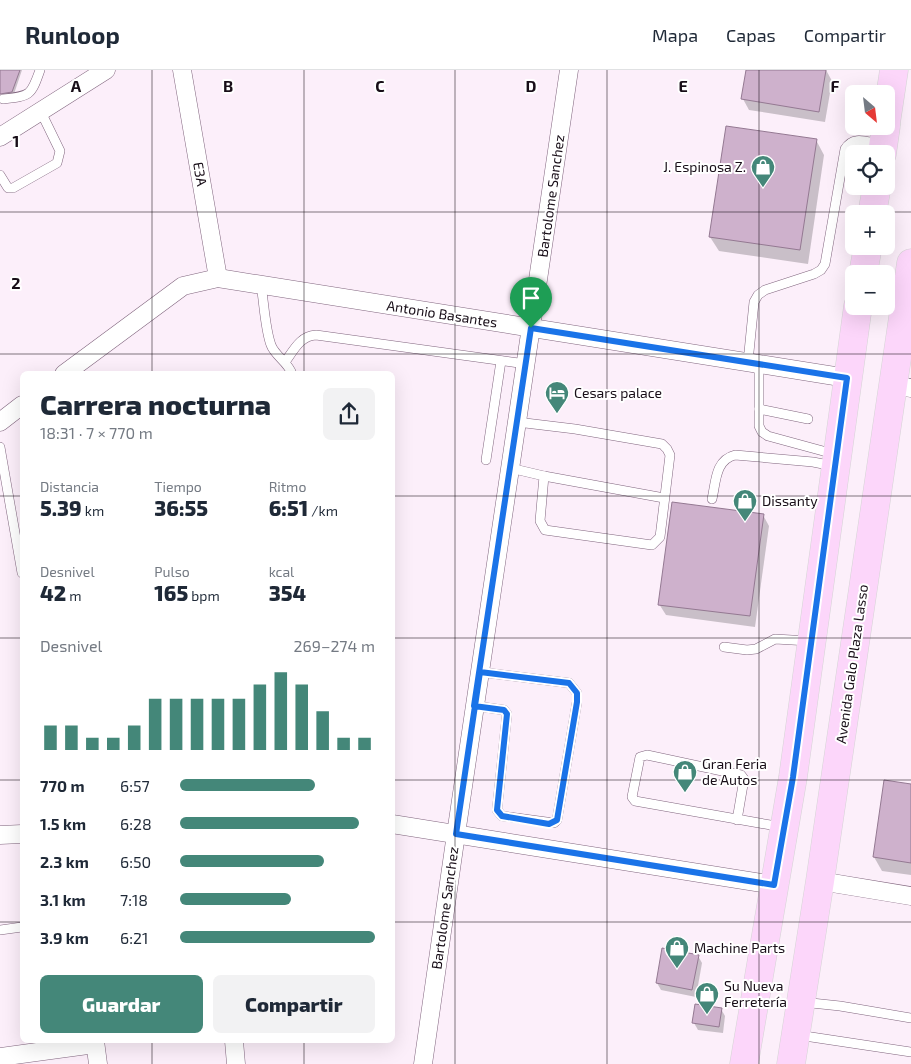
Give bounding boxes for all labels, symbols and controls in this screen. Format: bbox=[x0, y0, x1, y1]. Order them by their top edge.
text: Runloop bbox=[25, 20, 120, 49]
text: Mapa bbox=[652, 24, 698, 46]
text: Capas bbox=[726, 24, 776, 46]
text: Compartir bbox=[804, 24, 886, 46]
text: A bbox=[71, 76, 82, 95]
text: B bbox=[223, 76, 233, 95]
text: C bbox=[375, 76, 385, 95]
text: D bbox=[526, 76, 537, 95]
text: E bbox=[678, 76, 688, 95]
text: F bbox=[831, 76, 840, 95]
north arrow bbox=[845, 85, 895, 135]
map controls bbox=[845, 85, 895, 315]
text: 1 bbox=[13, 131, 19, 150]
street label: Bartolome Sanchez bbox=[533, 134, 568, 258]
button: locate bbox=[845, 145, 895, 195]
shop icon: J. Espinosa Z. bbox=[750, 154, 776, 188]
place label: J. Espinosa Z. bbox=[663, 158, 746, 175]
street label: E3A bbox=[190, 160, 211, 188]
button: + bbox=[845, 205, 895, 255]
button: − bbox=[845, 265, 895, 315]
text: 2 bbox=[11, 273, 21, 292]
pin bbox=[510, 277, 552, 328]
icon: arrive bbox=[517, 284, 545, 312]
street label: Antonio Basantes bbox=[385, 296, 499, 331]
hotel icon: Cesars palace bbox=[544, 380, 570, 414]
place label: Cesars palace bbox=[574, 384, 662, 401]
text: Carrera nocturna bbox=[40, 387, 271, 421]
button: share bbox=[323, 388, 375, 440]
text: 18:31 · 7 × 770 m bbox=[40, 423, 153, 442]
text: Distancia bbox=[40, 478, 99, 495]
text: Tiempo bbox=[154, 478, 202, 495]
text: Ritmo bbox=[269, 478, 306, 495]
shop icon: Dissanty bbox=[732, 488, 758, 522]
place label: Dissanty bbox=[762, 492, 818, 509]
text: 5.39 bbox=[40, 495, 82, 520]
text: 36:55 bbox=[154, 495, 208, 520]
text: 6:51 bbox=[269, 495, 308, 520]
text: km bbox=[82, 502, 104, 519]
text: /km bbox=[308, 502, 338, 519]
text: Desnivel bbox=[40, 563, 95, 580]
text: Pulso bbox=[154, 563, 190, 580]
text: kcal bbox=[269, 563, 294, 580]
text: 42 bbox=[40, 580, 66, 605]
text: 165 bbox=[154, 580, 188, 605]
text: 354 bbox=[269, 580, 306, 605]
street label: Avenida Galo Plaza Lasso bbox=[832, 583, 871, 745]
text: m bbox=[66, 587, 81, 604]
text: bpm bbox=[188, 587, 220, 604]
text: Desnivel bbox=[40, 636, 102, 655]
text: 269–274 m bbox=[294, 636, 375, 655]
place label: Gran Feria de Autos bbox=[702, 755, 767, 788]
shop icon: Gran Feria de Autos bbox=[672, 759, 698, 793]
text: 770 m bbox=[40, 776, 85, 795]
text: 6:57 bbox=[120, 776, 150, 795]
text: 1.5 km bbox=[40, 814, 86, 833]
text: 6:28 bbox=[120, 814, 152, 833]
street label: Bartolome Sanchez bbox=[427, 846, 462, 970]
text: 2.3 km bbox=[40, 852, 89, 871]
text: 6:50 bbox=[120, 852, 151, 871]
text: 3.1 km bbox=[40, 890, 86, 909]
text: 7:18 bbox=[120, 890, 148, 909]
text: 3.9 km bbox=[40, 928, 89, 947]
text: 6:21 bbox=[120, 928, 148, 947]
shop icon: Machine Parts bbox=[664, 935, 690, 969]
place label: Machine Parts bbox=[694, 939, 785, 956]
button: Guardar bbox=[40, 975, 203, 1033]
button: Compartir bbox=[213, 975, 375, 1033]
place label: Su Nueva Ferretería bbox=[724, 977, 787, 1010]
shop icon: Su Nueva Ferretería bbox=[694, 981, 720, 1015]

